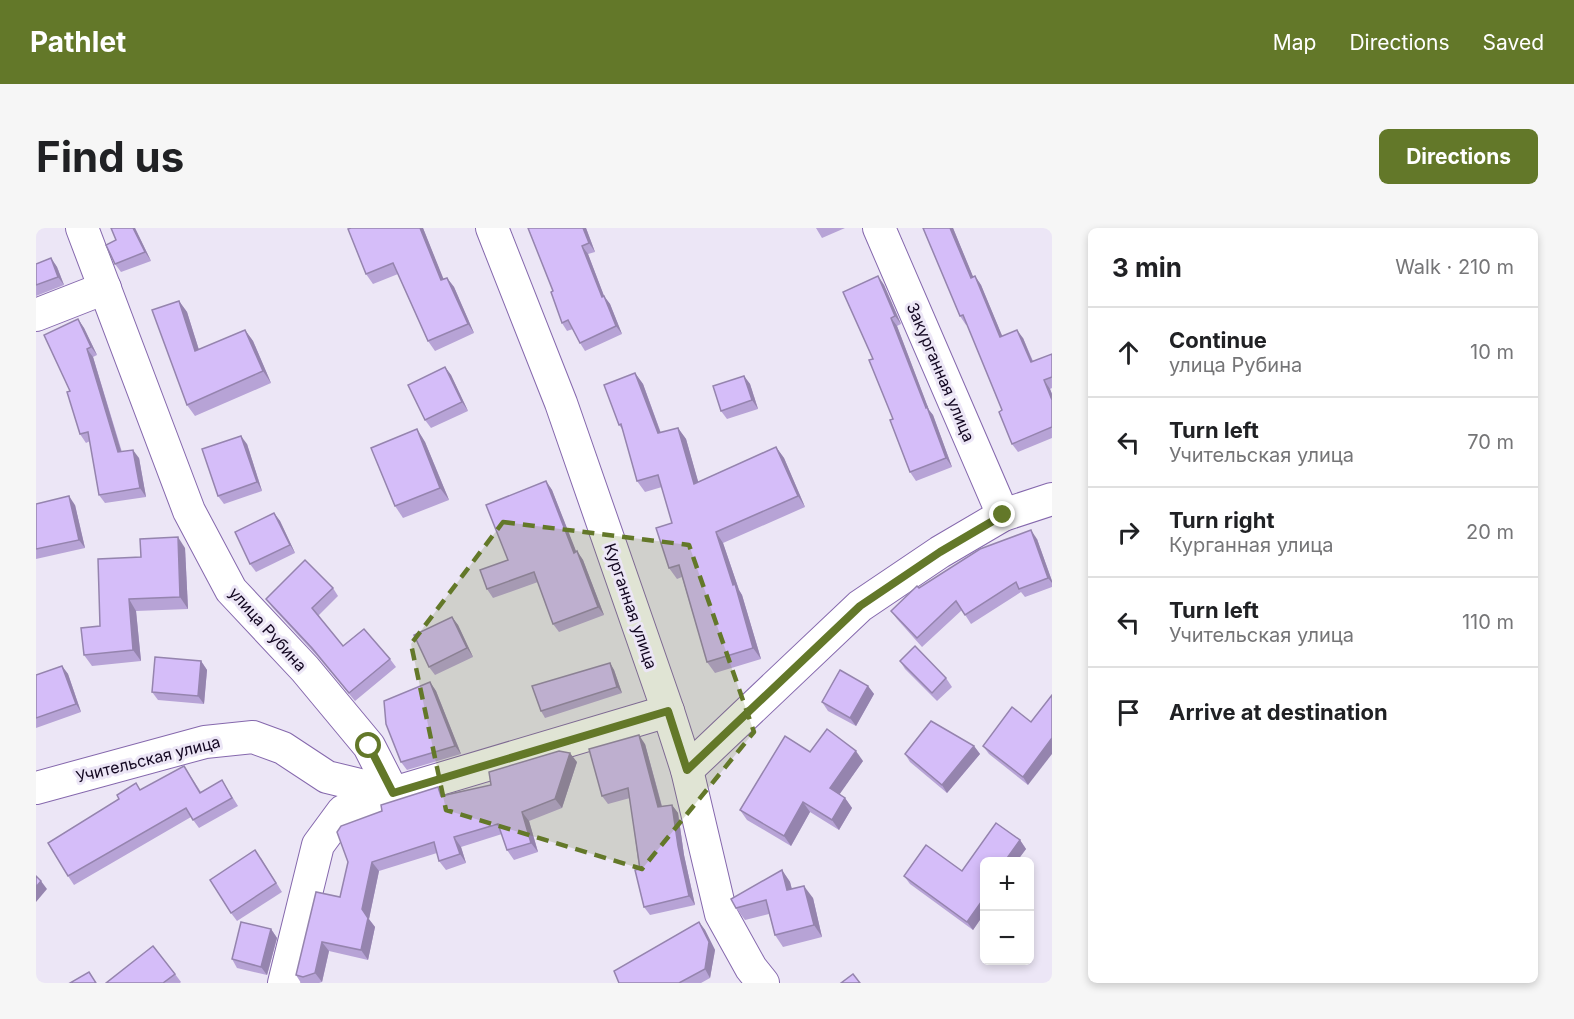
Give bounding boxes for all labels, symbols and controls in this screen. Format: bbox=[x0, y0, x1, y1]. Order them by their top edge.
text: Pathlet bbox=[30, 25, 126, 59]
text: Map bbox=[1273, 30, 1316, 55]
text: Directions bbox=[1349, 30, 1450, 55]
text: Saved bbox=[1483, 30, 1544, 55]
button: Directions bbox=[1379, 129, 1538, 184]
text: Find us bbox=[36, 131, 184, 182]
text: 3 min bbox=[1112, 252, 1182, 283]
text: Walk · 210 m bbox=[1395, 255, 1514, 279]
street label: Закурганная улица bbox=[903, 300, 979, 444]
text: Continue bbox=[1169, 327, 1267, 353]
icon: ahead bbox=[1112, 336, 1145, 369]
text: 10 m bbox=[1470, 340, 1514, 364]
text: улица Рубина bbox=[1169, 353, 1302, 377]
text: Turn left bbox=[1169, 417, 1259, 443]
icon: left bbox=[1112, 426, 1145, 459]
text: 70 m bbox=[1467, 430, 1514, 454]
text: Учительская улица bbox=[1169, 443, 1354, 467]
route end bbox=[989, 501, 1015, 527]
text: Turn right bbox=[1169, 507, 1275, 533]
icon: right bbox=[1112, 516, 1145, 549]
text: 20 m bbox=[1466, 520, 1514, 544]
text: Курганная улица bbox=[1169, 533, 1334, 557]
street label: Курганная улица bbox=[600, 541, 662, 671]
street label: улица Рубина bbox=[225, 583, 311, 675]
text: Turn left bbox=[1169, 597, 1259, 623]
icon: left bbox=[1112, 606, 1145, 639]
text: 110 m bbox=[1462, 610, 1514, 634]
text: Учительская улица bbox=[1169, 623, 1354, 647]
icon: arrive bbox=[1112, 696, 1145, 729]
text: Arrive at destination bbox=[1169, 699, 1388, 725]
street label: Учительская улица bbox=[74, 731, 222, 787]
route start bbox=[355, 732, 381, 758]
map controls bbox=[980, 857, 1034, 965]
button: + bbox=[980, 857, 1034, 911]
button: − bbox=[980, 911, 1034, 965]

